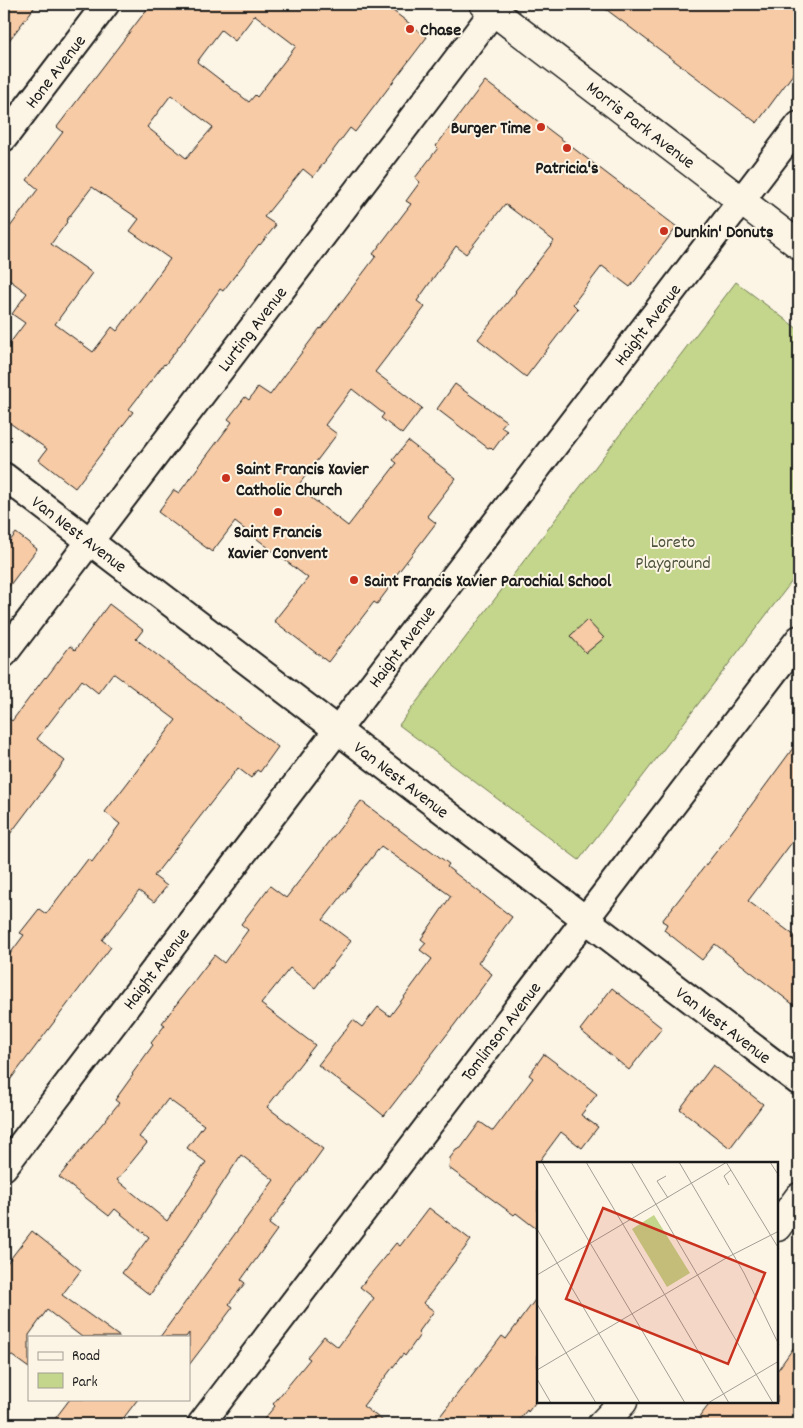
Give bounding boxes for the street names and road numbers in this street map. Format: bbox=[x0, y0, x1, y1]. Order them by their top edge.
street label: Hone Avenue bbox=[21, 30, 93, 115]
street label: Morris Park Avenue bbox=[580, 77, 699, 176]
street label: Haight Avenue bbox=[610, 280, 688, 372]
street label: Lurting Avenue bbox=[213, 282, 294, 378]
street label: Van Nest Avenue bbox=[25, 491, 131, 580]
street label: Haight Avenue bbox=[364, 602, 443, 694]
street label: Van Nest Avenue bbox=[347, 737, 453, 826]
street label: Haight Avenue bbox=[118, 923, 197, 1016]
street label: Tomlinson Avenue bbox=[456, 977, 548, 1088]
street label: Van Nest Avenue bbox=[669, 982, 775, 1071]

